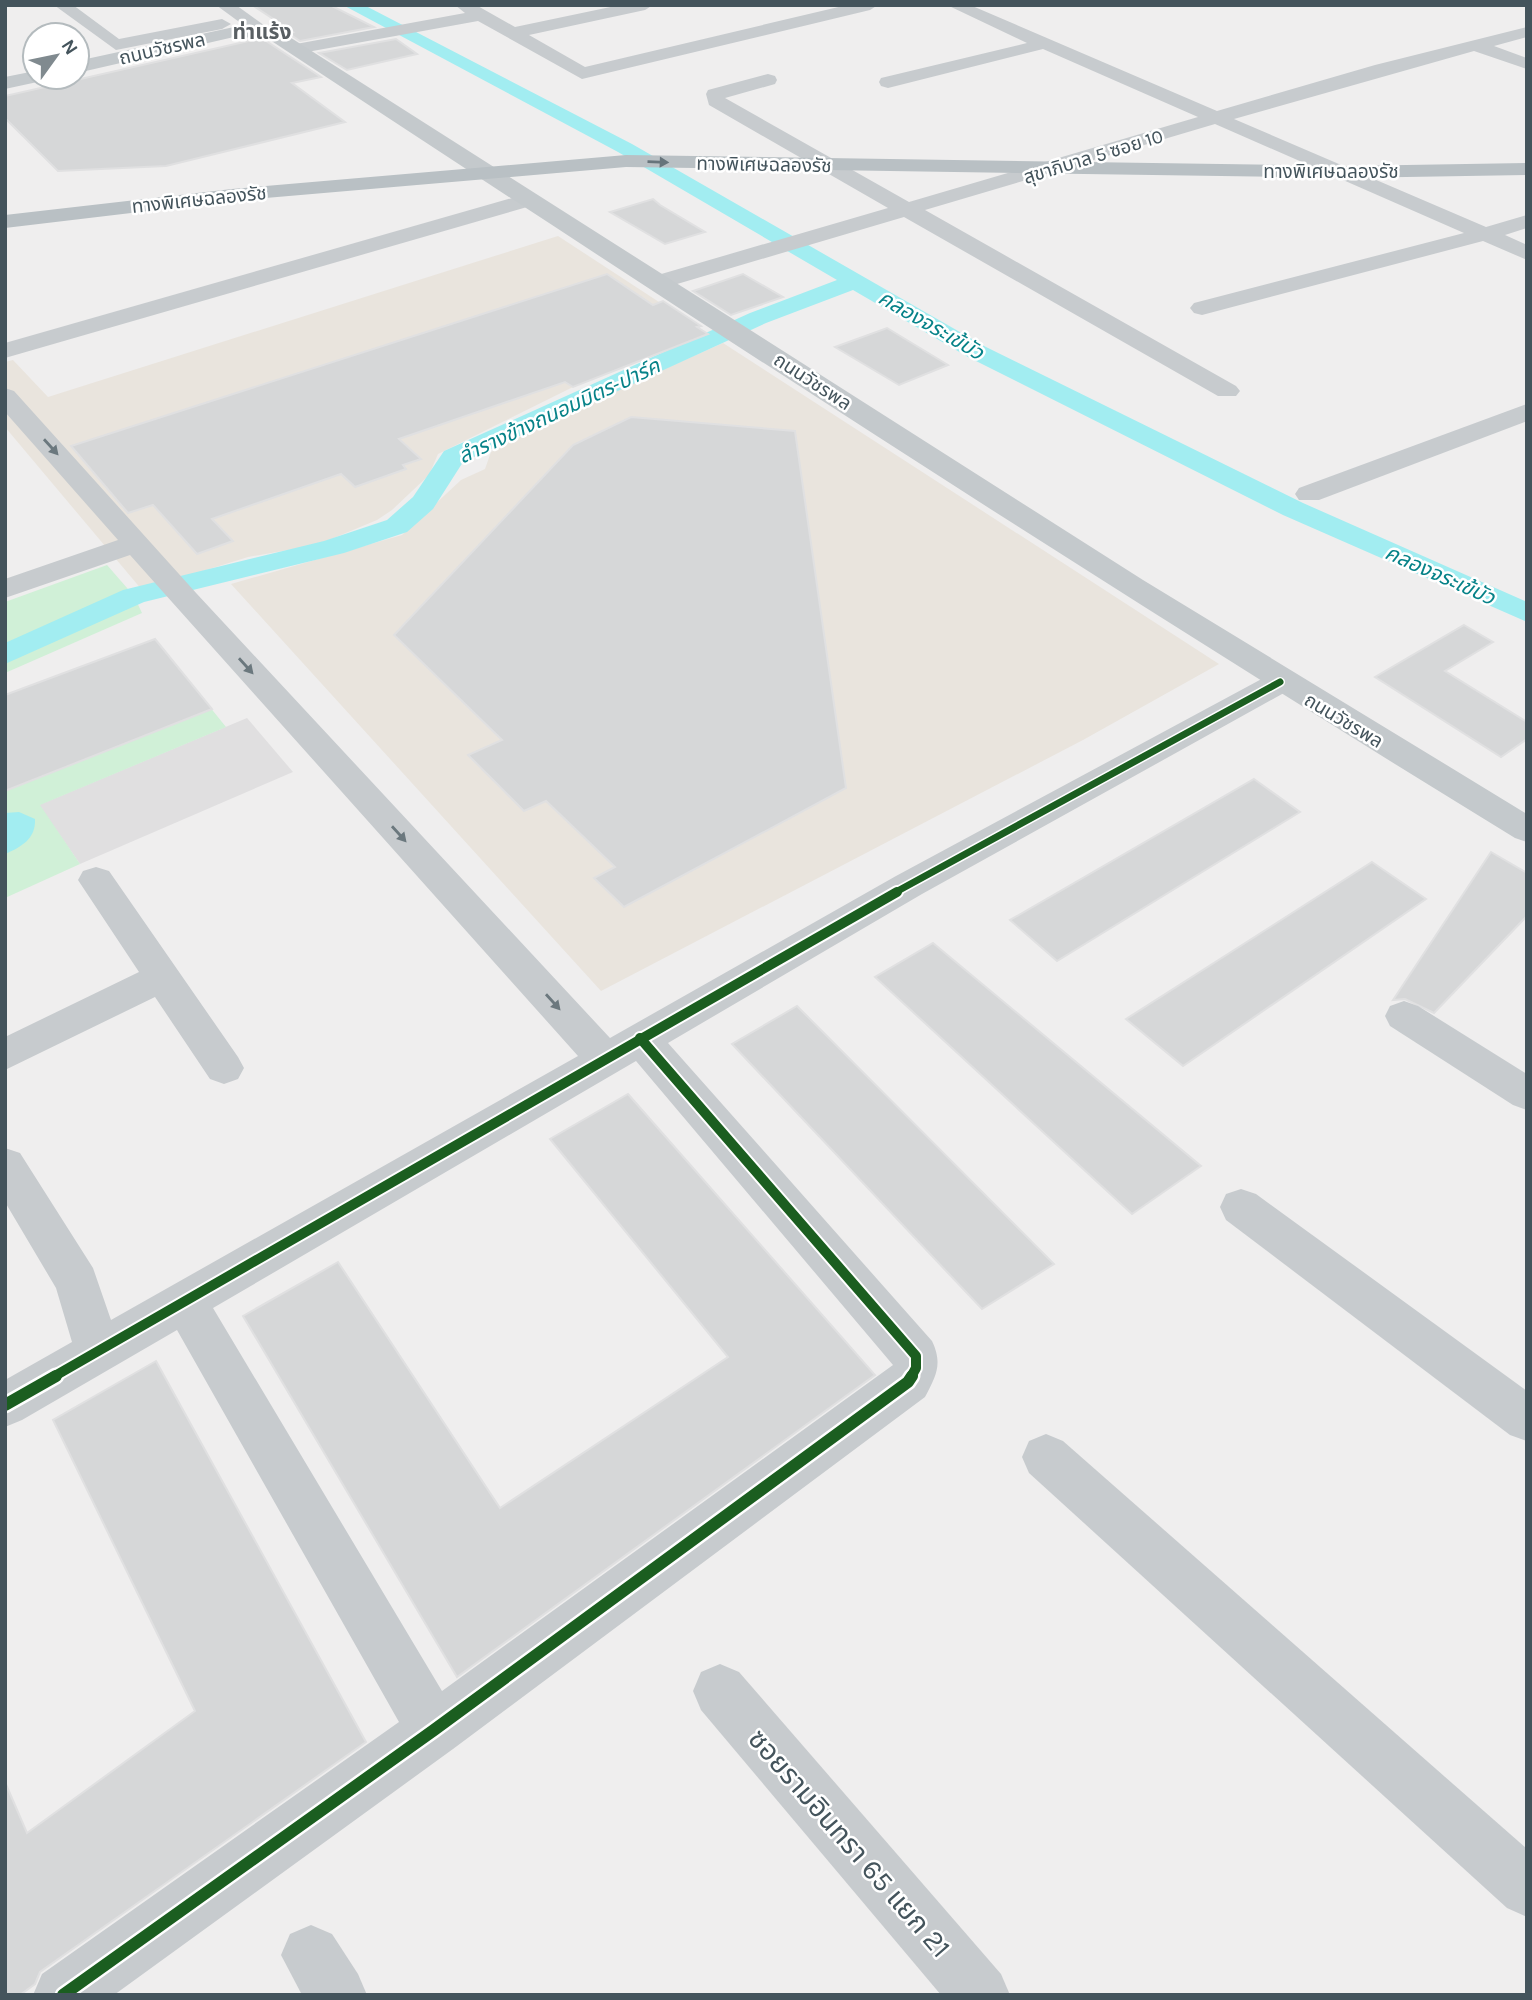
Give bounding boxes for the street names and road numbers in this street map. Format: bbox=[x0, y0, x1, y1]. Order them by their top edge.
street label: ถนนวัชรพล bbox=[117, 28, 208, 70]
street label: สุขาภิบาล 5 ซอย 10 bbox=[1021, 125, 1166, 189]
street label: ทางพิเศษฉลองรัช bbox=[696, 153, 832, 177]
street label: ทางพิเศษฉลองรัช bbox=[1263, 161, 1399, 183]
street label: ทางพิเศษฉลองรัช bbox=[131, 182, 268, 218]
street label: ถนนวัชรพล bbox=[770, 349, 855, 415]
street label: ถนนวัชรพล bbox=[1300, 689, 1387, 753]
street label: ซอยรามอินทรา 65 แยก 21 bbox=[742, 1722, 958, 1964]

